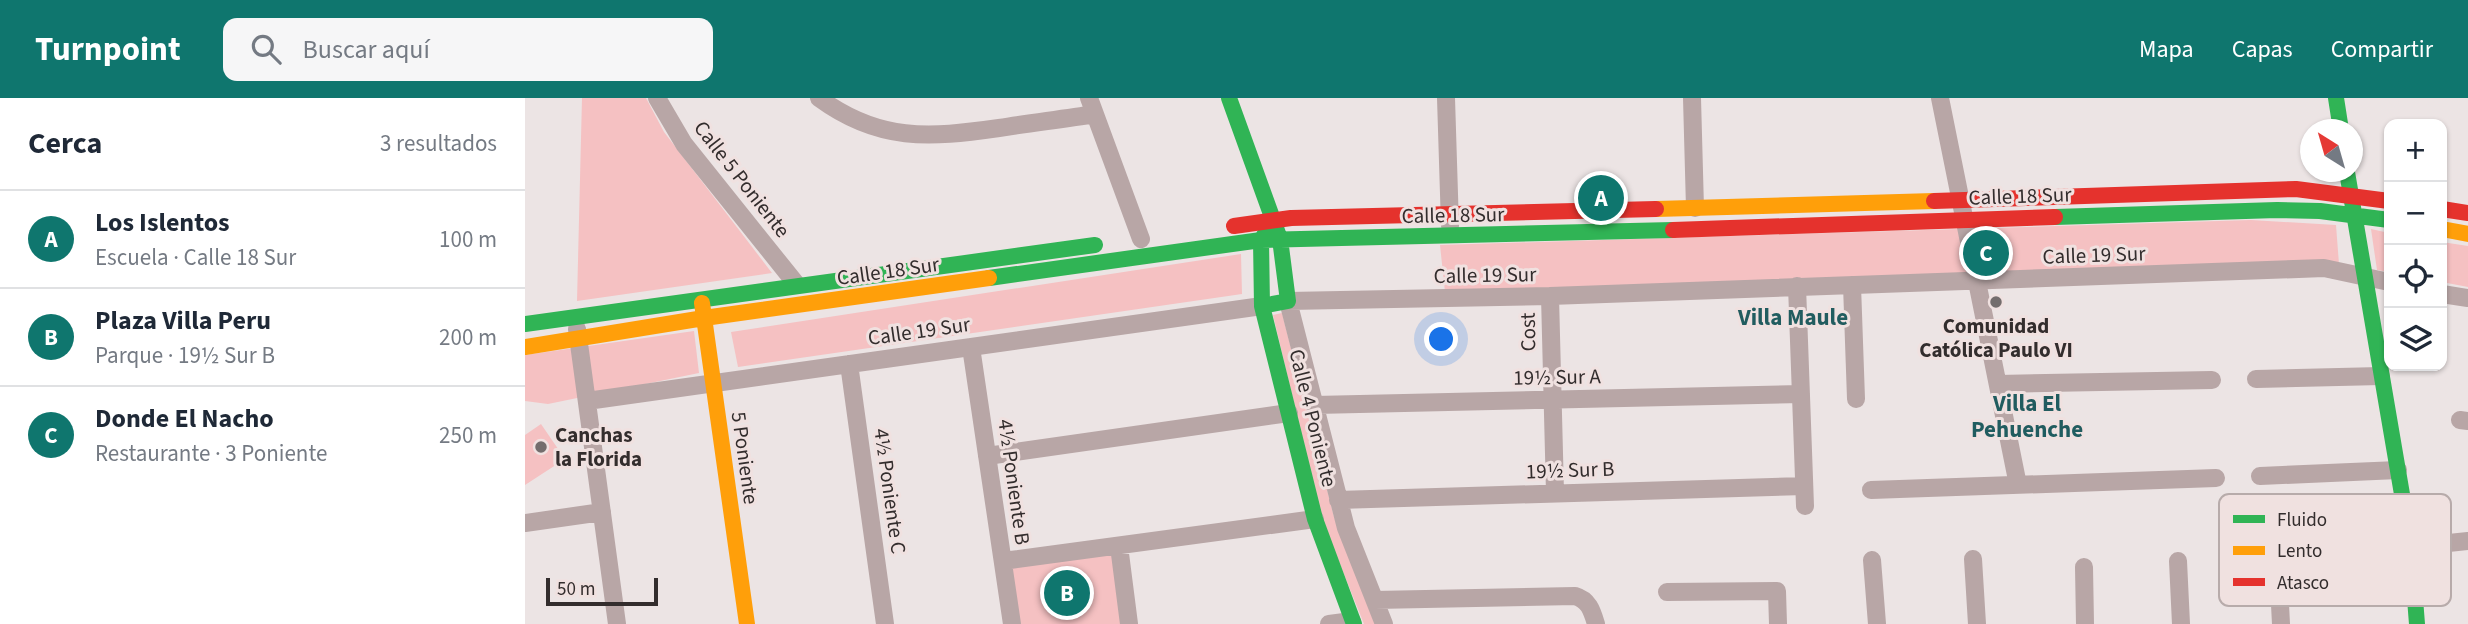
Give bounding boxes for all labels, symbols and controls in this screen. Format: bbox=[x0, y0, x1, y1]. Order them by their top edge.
search box bbox=[223, 18, 713, 81]
text: Turnpoint bbox=[35, 26, 181, 73]
icon: search bbox=[247, 30, 285, 68]
text: Buscar aquí bbox=[303, 31, 430, 68]
text: Mapa bbox=[2139, 32, 2194, 67]
text: Capas bbox=[2232, 32, 2293, 67]
text: Compartir bbox=[2331, 32, 2433, 67]
street label: Calle 5 Poniente bbox=[687, 114, 797, 244]
north arrow bbox=[2300, 119, 2363, 182]
map controls bbox=[2384, 119, 2447, 371]
button: + bbox=[2384, 119, 2447, 182]
text: Cerca bbox=[28, 122, 102, 165]
text: 3 resultados bbox=[380, 127, 497, 160]
pin: A bbox=[1578, 172, 1624, 224]
street label: Calle 18 Sur bbox=[1968, 179, 2073, 213]
button: − bbox=[2384, 182, 2447, 245]
street label: Calle 18 Sur bbox=[1401, 199, 1505, 231]
text: Los Islentos bbox=[95, 204, 230, 241]
text: A bbox=[44, 223, 58, 256]
text: 100 m bbox=[439, 223, 497, 256]
pin: C bbox=[1963, 227, 2009, 279]
street label: Calle 19 Sur bbox=[2042, 238, 2147, 272]
text: Escuela · Calle 18 Sur bbox=[95, 241, 296, 274]
button: locate bbox=[2384, 245, 2447, 308]
street label: Calle 18 Sur bbox=[835, 249, 942, 293]
street label: Calle 19 Sur bbox=[1433, 259, 1537, 291]
marker: Comunidad Católica Paulo VI bbox=[1988, 294, 2004, 310]
district label: Villa Maule bbox=[1737, 301, 1848, 334]
text: Plaza Villa Peru bbox=[95, 302, 271, 339]
button: layers bbox=[2384, 308, 2447, 371]
street label: Calle 19 Sur bbox=[866, 309, 973, 353]
place label: Comunidad Católica Paulo VI bbox=[1919, 311, 2073, 365]
street label: Cost bbox=[1513, 312, 1543, 352]
text: B bbox=[44, 321, 58, 354]
text: 200 m bbox=[439, 321, 497, 354]
your location bbox=[1424, 322, 1458, 356]
text: Parque · 19½ Sur B bbox=[95, 339, 275, 372]
street label: Calle 4 Poniente bbox=[1281, 346, 1345, 490]
street label: 19½ Sur A bbox=[1513, 361, 1602, 393]
district label: Villa El Pehuenche bbox=[1971, 387, 2083, 446]
text: Donde El Nacho bbox=[95, 400, 274, 437]
street label: 5 Poniente bbox=[724, 410, 766, 506]
street label: 4½ Poniente B bbox=[990, 417, 1038, 547]
text: C bbox=[44, 419, 58, 452]
text: 250 m bbox=[439, 419, 497, 452]
place label: Canchas la Florida bbox=[555, 420, 642, 474]
street label: 4½ Poniente C bbox=[866, 426, 914, 556]
text: Restaurante · 3 Poniente bbox=[95, 437, 327, 470]
marker: Canchas la Florida bbox=[533, 439, 549, 455]
street label: 19½ Sur B bbox=[1525, 453, 1615, 487]
legend bbox=[2219, 494, 2451, 606]
text: Fluido bbox=[2277, 507, 2327, 534]
text: Lento bbox=[2277, 538, 2322, 565]
pin: B bbox=[1044, 567, 1090, 619]
text: Atasco bbox=[2277, 570, 2329, 597]
scale bar bbox=[546, 575, 658, 607]
text: 50 m bbox=[557, 576, 595, 603]

